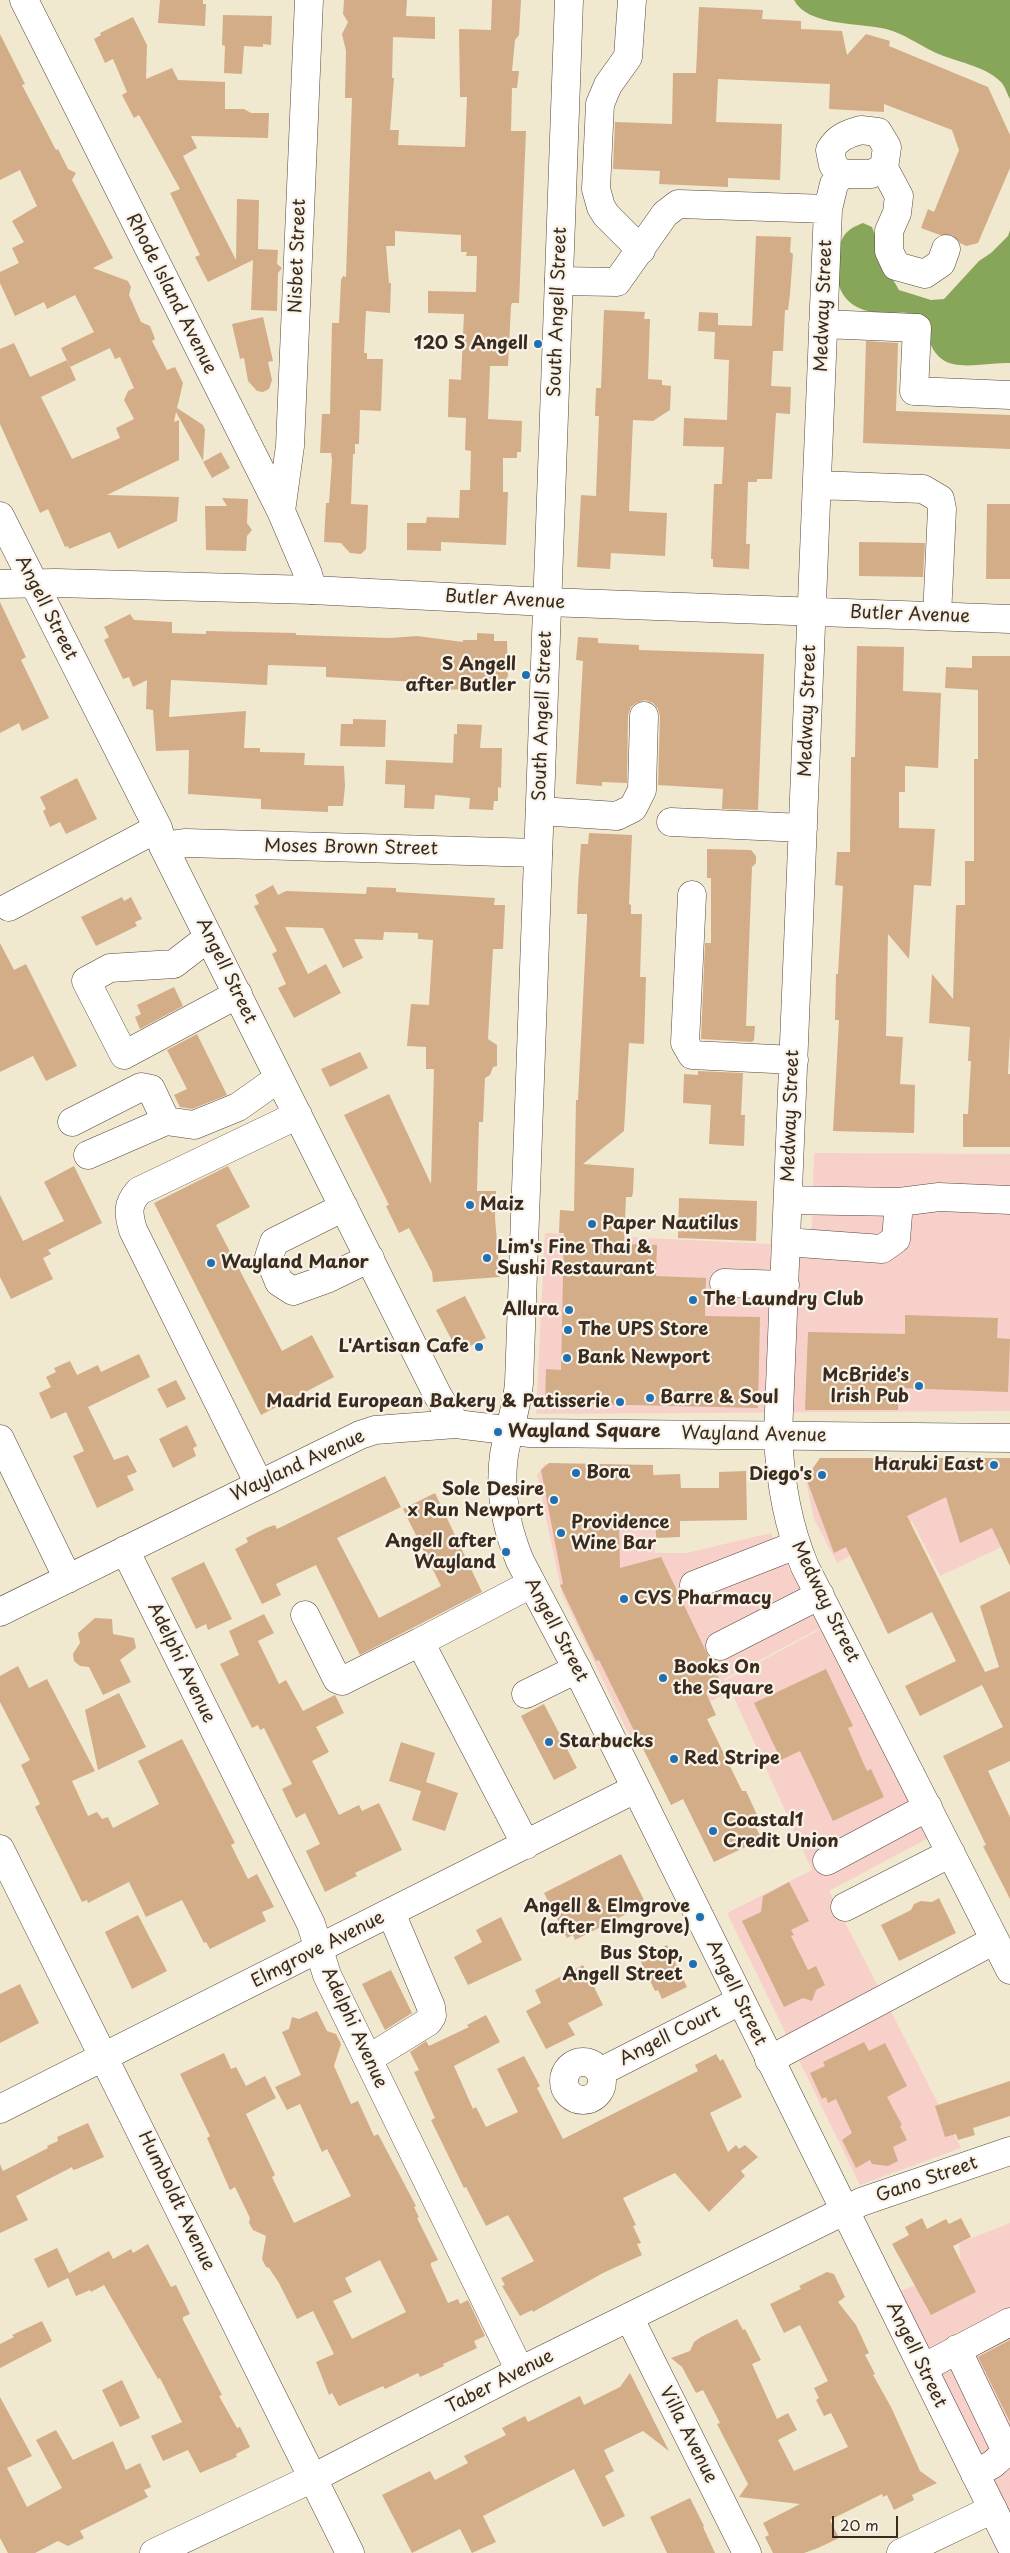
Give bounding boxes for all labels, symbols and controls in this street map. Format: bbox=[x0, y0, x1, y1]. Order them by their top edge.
street label: Nisbet Street bbox=[285, 198, 311, 314]
street label: Rhode Island Avenue bbox=[121, 210, 221, 378]
street label: South Angell Street bbox=[544, 227, 572, 397]
street label: Medway Street bbox=[811, 239, 837, 373]
place label: 120 S Angell bbox=[414, 333, 528, 355]
marker: 120 S Angell bbox=[532, 338, 544, 350]
street label: Angell Street bbox=[10, 552, 82, 664]
street label: Butler Avenue bbox=[444, 586, 566, 614]
street label: Butler Avenue bbox=[850, 602, 970, 628]
street label: South Angell Street bbox=[529, 631, 557, 801]
street label: Medway Street bbox=[795, 644, 821, 778]
place label: S Angell after Butler bbox=[406, 654, 516, 696]
marker: S Angell after Butler bbox=[520, 669, 532, 681]
street label: Moses Brown Street bbox=[264, 836, 438, 860]
street label: Angell Street bbox=[191, 915, 261, 1027]
street label: Medway Street bbox=[778, 1049, 804, 1183]
place label: Maiz bbox=[480, 1194, 524, 1216]
marker: Maiz bbox=[464, 1199, 476, 1211]
place label: Paper Nautilus bbox=[602, 1213, 738, 1235]
marker: Paper Nautilus bbox=[586, 1218, 598, 1230]
place label: Lim's Fine Thai & Sushi Restaurant bbox=[497, 1237, 655, 1280]
place label: Wayland Manor bbox=[221, 1252, 369, 1274]
marker: Lim's Fine Thai & Sushi Restaurant bbox=[481, 1252, 493, 1264]
marker: Wayland Manor bbox=[205, 1257, 217, 1269]
place label: The Laundry Club bbox=[703, 1289, 864, 1311]
marker: The Laundry Club bbox=[687, 1294, 699, 1306]
place label: Allura bbox=[503, 1299, 559, 1321]
marker: Allura bbox=[563, 1304, 575, 1316]
place label: The UPS Store bbox=[578, 1319, 708, 1341]
marker: The UPS Store bbox=[562, 1324, 574, 1336]
place label: L'Artisan Cafe bbox=[338, 1336, 469, 1358]
marker: L'Artisan Cafe bbox=[473, 1341, 485, 1353]
place label: Bank Newport bbox=[577, 1347, 710, 1369]
marker: Bank Newport bbox=[561, 1352, 573, 1364]
place label: McBride's Irish Pub bbox=[822, 1365, 909, 1408]
marker: McBride's Irish Pub bbox=[913, 1380, 925, 1392]
place label: Barre & Soul bbox=[660, 1387, 778, 1409]
place label: Madrid European Bakery & Patisserie bbox=[266, 1391, 610, 1413]
marker: Barre & Soul bbox=[644, 1392, 656, 1404]
marker: Madrid European Bakery & Patisserie bbox=[614, 1396, 626, 1408]
place label: Wayland Square bbox=[508, 1421, 661, 1443]
street label: Wayland Avenue bbox=[681, 1423, 827, 1447]
street label: Wayland Avenue bbox=[228, 1426, 368, 1506]
marker: Wayland Square bbox=[492, 1426, 504, 1438]
place label: Haruki East bbox=[874, 1454, 984, 1476]
marker: Haruki East bbox=[988, 1459, 1000, 1471]
place label: Bora bbox=[586, 1462, 630, 1484]
place label: Diego's bbox=[749, 1464, 812, 1486]
marker: Bora bbox=[570, 1467, 582, 1479]
marker: Diego's bbox=[816, 1469, 828, 1481]
place label: Sole Desire x Run Newport bbox=[408, 1479, 544, 1522]
marker: Sole Desire x Run Newport bbox=[548, 1494, 560, 1506]
place label: Providence Wine Bar bbox=[571, 1512, 669, 1555]
marker: Providence Wine Bar bbox=[555, 1527, 567, 1539]
place label: Angell after Wayland bbox=[385, 1531, 496, 1574]
street label: Medway Street bbox=[786, 1538, 864, 1666]
marker: Angell after Wayland bbox=[500, 1546, 512, 1558]
street label: Angell Street bbox=[520, 1574, 592, 1686]
place label: CVS Pharmacy bbox=[634, 1588, 771, 1610]
marker: CVS Pharmacy bbox=[618, 1593, 630, 1605]
street label: Adelphi Avenue bbox=[143, 1599, 219, 1727]
place label: Books On the Square bbox=[673, 1657, 773, 1700]
marker: Books On the Square bbox=[657, 1672, 669, 1684]
place label: Starbucks bbox=[559, 1731, 653, 1753]
marker: Starbucks bbox=[543, 1736, 555, 1748]
place label: Red Stripe bbox=[684, 1748, 780, 1770]
marker: Red Stripe bbox=[668, 1753, 680, 1765]
place label: Coastal1 Credit Union bbox=[723, 1810, 839, 1852]
marker: Coastal1 Credit Union bbox=[707, 1825, 719, 1837]
place label: Angell & Elmgrove (after Elmgrove) bbox=[524, 1896, 690, 1938]
street label: Elmgrove Avenue bbox=[248, 1907, 388, 1993]
marker: Angell & Elmgrove (after Elmgrove) bbox=[694, 1911, 706, 1923]
street label: Angell Street bbox=[701, 1937, 771, 2049]
place label: Bus Stop, Angell Street bbox=[562, 1943, 683, 1986]
marker: Bus Stop, Angell Street bbox=[687, 1958, 699, 1970]
street label: Adelphi Avenue bbox=[317, 1964, 391, 2092]
street label: Angell Court bbox=[616, 2001, 724, 2071]
street label: Humboldt Avenue bbox=[133, 2128, 219, 2274]
street label: Gano Street bbox=[873, 2153, 981, 2207]
street label: Angell Street bbox=[881, 2299, 951, 2411]
street label: Taber Avenue bbox=[443, 2346, 557, 2418]
street label: Villa Avenue bbox=[654, 2383, 722, 2487]
scale bar bbox=[835, 2506, 901, 2538]
text: 20 m bbox=[840, 2513, 879, 2536]

